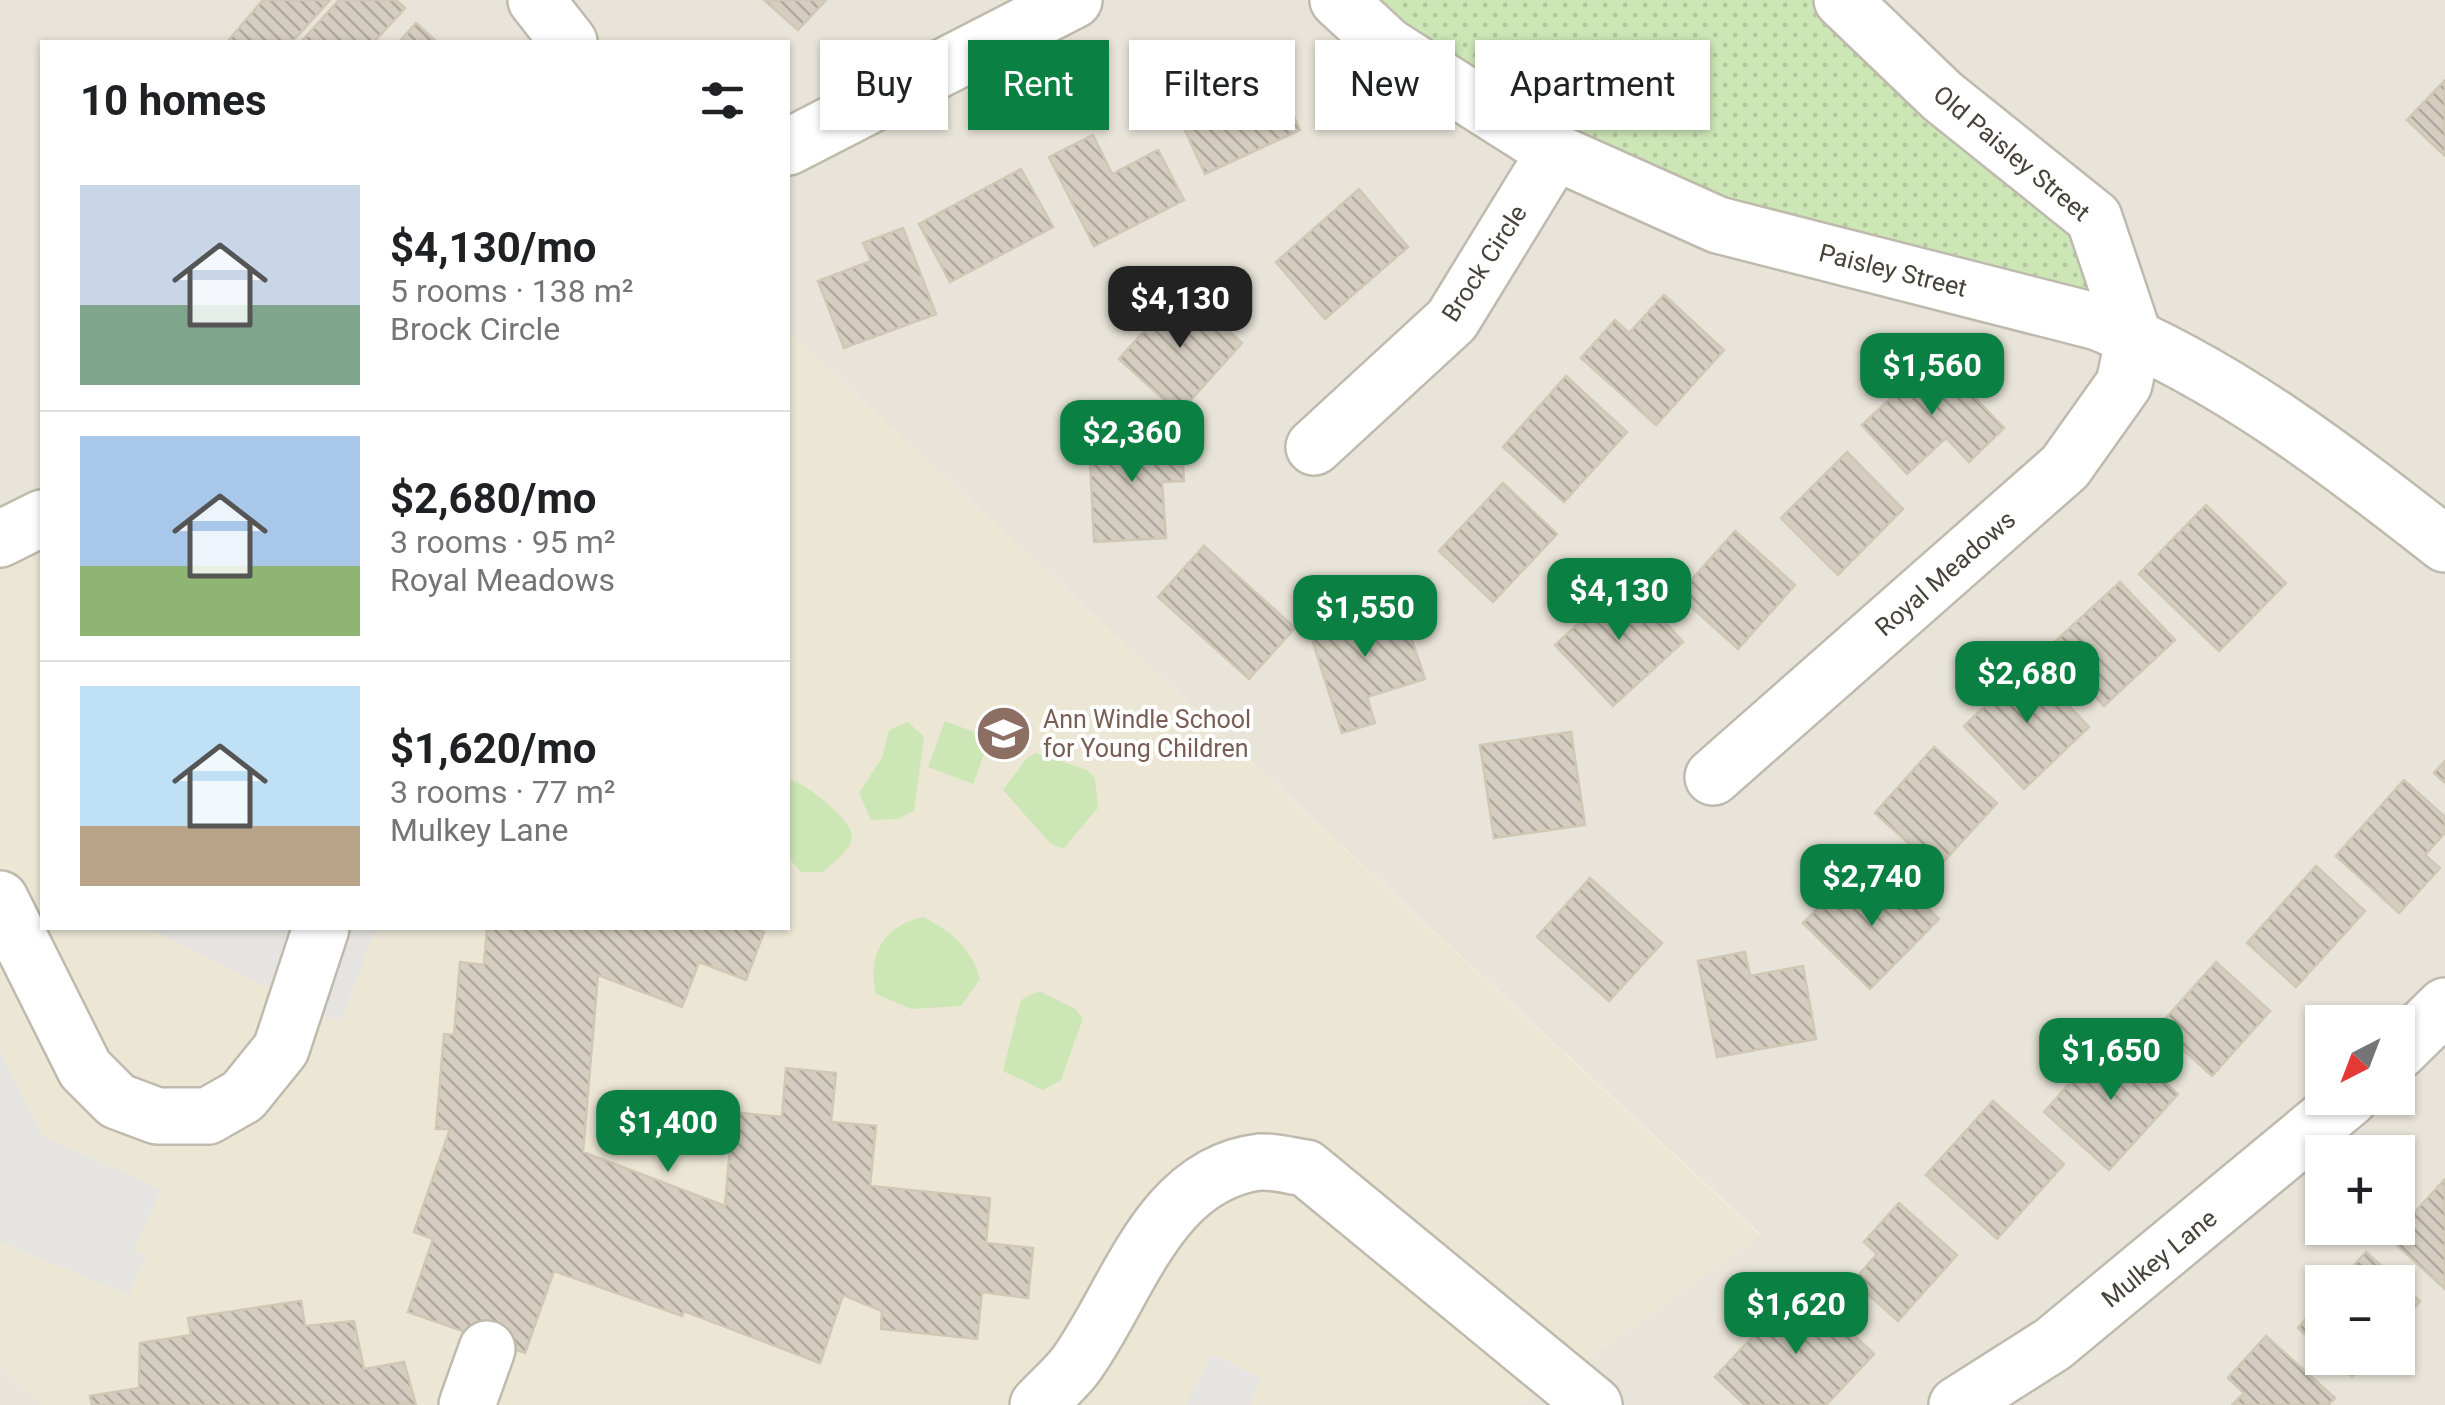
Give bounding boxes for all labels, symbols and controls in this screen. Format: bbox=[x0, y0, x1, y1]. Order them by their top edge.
chip: Buy bbox=[820, 40, 948, 130]
chip: Rent bbox=[968, 40, 1109, 130]
chip: Filters bbox=[1129, 40, 1295, 130]
chip: New bbox=[1315, 40, 1455, 130]
chip: Apartment bbox=[1475, 40, 1710, 130]
icon: filters bbox=[695, 73, 750, 128]
text: 10 homes bbox=[80, 76, 267, 125]
street label: Old Paisley Street bbox=[1928, 80, 2096, 227]
street label: Brock Circle bbox=[1436, 200, 1533, 327]
text: $4,130/mo bbox=[390, 223, 597, 272]
icon: home bbox=[160, 225, 280, 345]
street label: Paisley Street bbox=[1816, 238, 1970, 303]
pin: $4,130 bbox=[1099, 266, 1261, 351]
text: 5 rooms · 138 m² bbox=[390, 272, 633, 310]
text: $4,130 bbox=[1130, 279, 1230, 317]
text: Brock Circle bbox=[390, 310, 560, 348]
pin: $1,560 bbox=[1851, 333, 2013, 418]
text: $1,560 bbox=[1882, 346, 1982, 384]
pin: $2,360 bbox=[1051, 400, 1213, 485]
text: $2,360 bbox=[1082, 413, 1182, 451]
text: $2,680/mo bbox=[390, 474, 597, 523]
icon: home bbox=[160, 476, 280, 596]
street label: Royal Meadows bbox=[1870, 505, 2021, 642]
text: 3 rooms · 95 m² bbox=[390, 523, 615, 561]
pin: $4,130 bbox=[1538, 558, 1700, 643]
text: Royal Meadows bbox=[390, 561, 615, 599]
text: $4,130 bbox=[1569, 571, 1669, 609]
pin: $1,550 bbox=[1284, 575, 1446, 660]
text: $1,550 bbox=[1315, 588, 1415, 626]
pin: $2,680 bbox=[1946, 641, 2108, 726]
text: $2,680 bbox=[1977, 654, 2077, 692]
school or university icon: Ann Windle School for Young Children bbox=[974, 703, 1034, 763]
place label: Ann Windle School for Young Children bbox=[1043, 705, 1251, 763]
text: $1,620/mo bbox=[390, 724, 597, 773]
icon: home bbox=[160, 726, 280, 846]
text: 3 rooms · 77 m² bbox=[390, 773, 615, 811]
text: Mulkey Lane bbox=[390, 811, 568, 849]
pin: $2,740 bbox=[1791, 844, 1953, 929]
text: $2,740 bbox=[1822, 857, 1922, 895]
north arrow bbox=[2305, 1005, 2415, 1115]
map controls bbox=[2305, 1005, 2415, 1375]
pin: $1,650 bbox=[2030, 1018, 2192, 1103]
text: $1,650 bbox=[2061, 1031, 2161, 1069]
pin: $1,400 bbox=[587, 1090, 749, 1175]
text: $1,400 bbox=[618, 1103, 718, 1141]
button: + bbox=[2305, 1135, 2415, 1245]
street label: Mulkey Lane bbox=[2096, 1203, 2223, 1314]
button: − bbox=[2305, 1265, 2415, 1375]
pin: $1,620 bbox=[1715, 1272, 1877, 1357]
text: $1,620 bbox=[1746, 1285, 1846, 1323]

